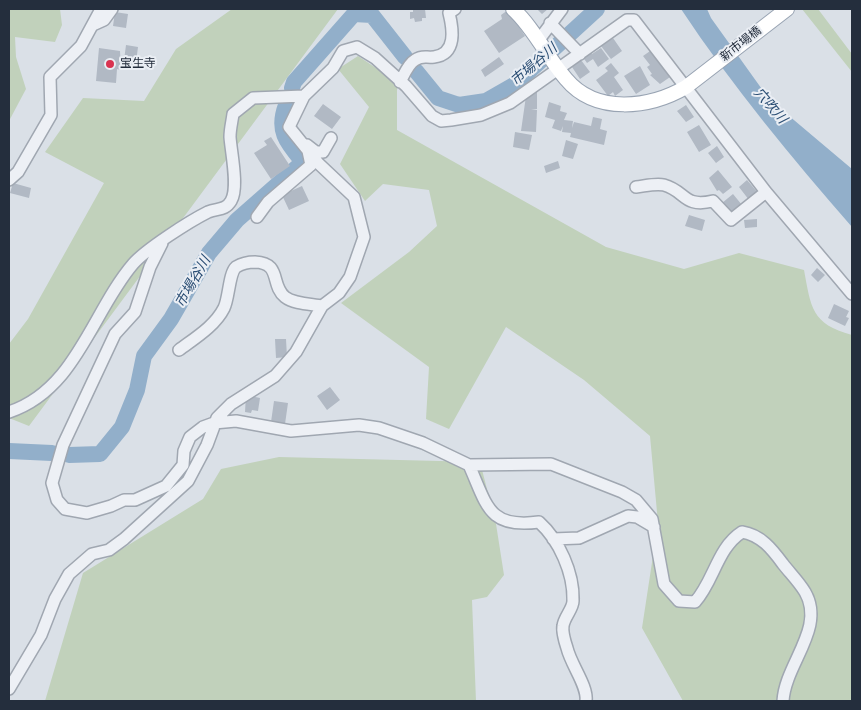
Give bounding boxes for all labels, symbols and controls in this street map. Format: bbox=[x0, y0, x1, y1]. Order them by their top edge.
street label: 新市場橋 bbox=[718, 24, 764, 64]
water label: 市場谷川 bbox=[507, 40, 561, 90]
place label: 宝生寺 bbox=[120, 57, 156, 71]
marker: 宝生寺 bbox=[104, 58, 116, 70]
water label: 穴吹川 bbox=[750, 85, 790, 127]
water label: 市場谷川 bbox=[172, 254, 214, 310]

